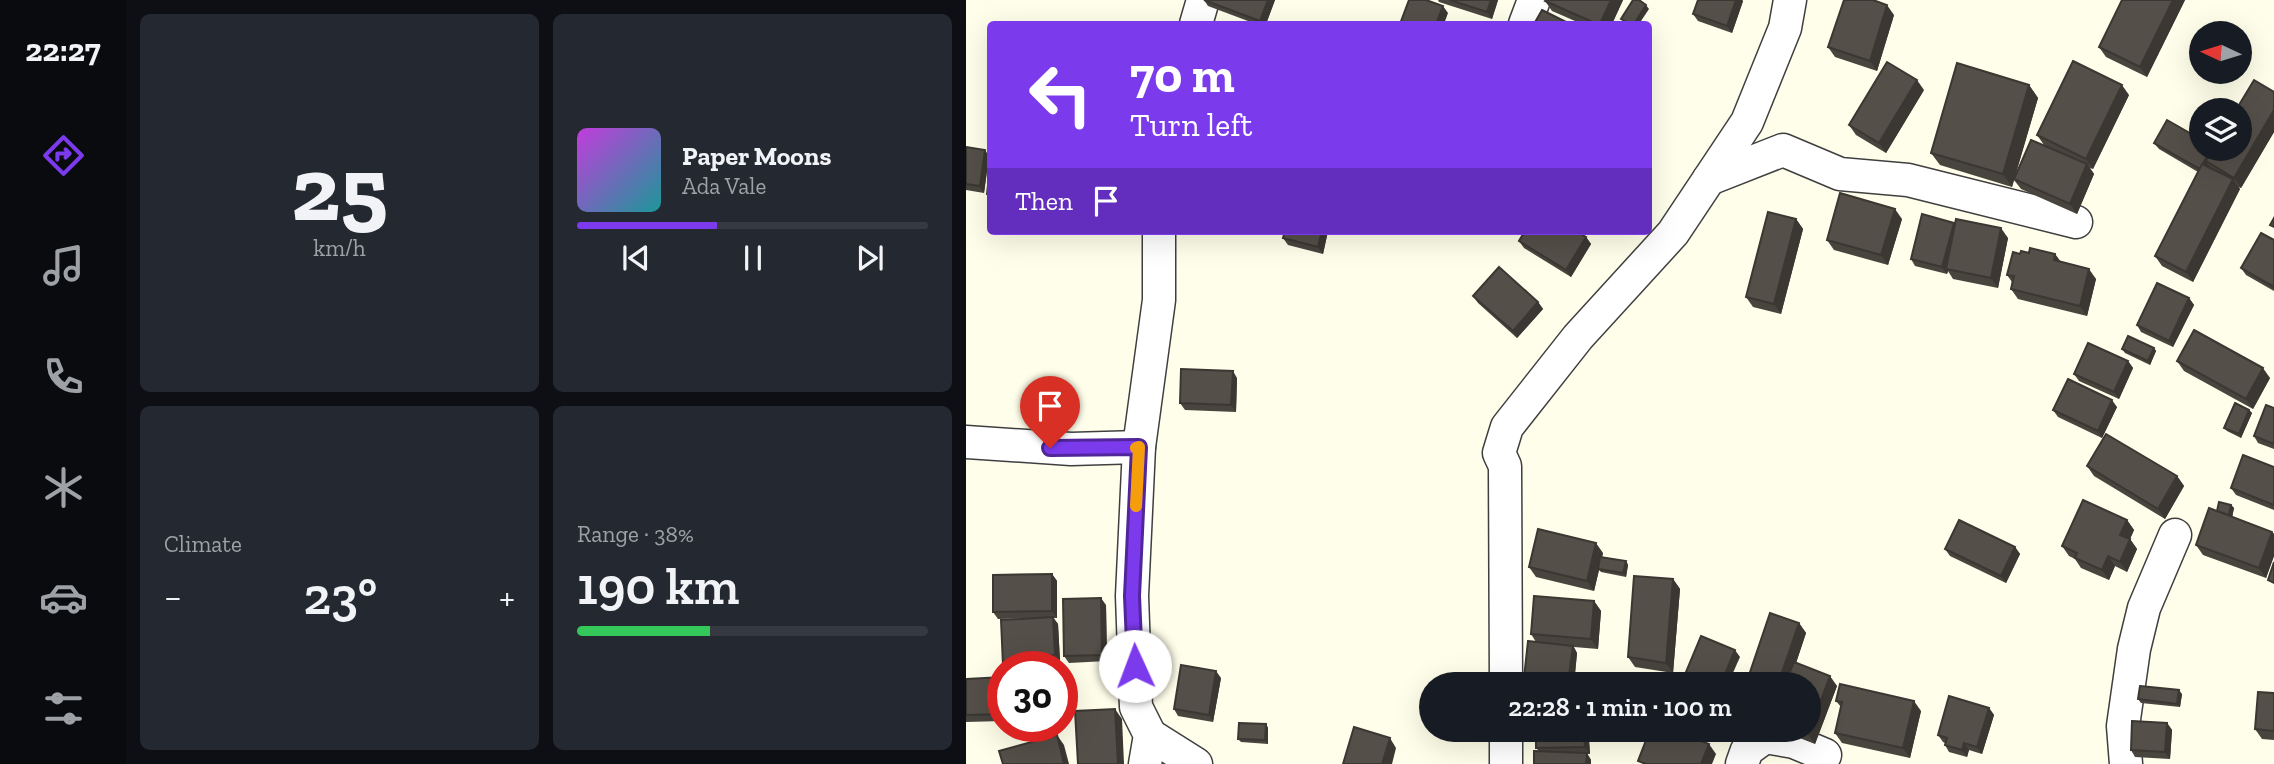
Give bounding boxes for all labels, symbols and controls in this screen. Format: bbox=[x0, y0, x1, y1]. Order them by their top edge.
north arrow bbox=[2189, 21, 2252, 84]
map controls bbox=[2189, 21, 2252, 161]
text: 22:27 bbox=[25, 31, 101, 69]
text: 70 m bbox=[1130, 46, 1235, 105]
icon: left bbox=[1015, 49, 1106, 140]
button: layers bbox=[2189, 98, 2252, 161]
text: Turn left bbox=[1130, 106, 1252, 144]
icon: directions bbox=[39, 131, 88, 180]
text: 25 bbox=[291, 134, 388, 243]
text: Paper Moons bbox=[682, 140, 831, 172]
text: Ada Vale bbox=[682, 172, 766, 200]
icon: arrive bbox=[1087, 182, 1125, 220]
text: Then bbox=[1015, 185, 1073, 217]
text: km/h bbox=[313, 234, 366, 262]
icon: previous bbox=[617, 239, 655, 277]
icon: pause bbox=[734, 239, 772, 277]
icon: next bbox=[851, 239, 889, 277]
icon: music bbox=[39, 241, 88, 290]
icon: phone bbox=[39, 352, 88, 401]
pin bbox=[1020, 376, 1080, 448]
icon: arrive bbox=[1031, 387, 1069, 425]
icon: climate bbox=[39, 463, 88, 512]
text: Range · 38% bbox=[577, 520, 694, 548]
text: Climate bbox=[164, 530, 242, 558]
text: 190 km bbox=[577, 555, 739, 617]
text: 23° bbox=[303, 565, 377, 627]
icon: car bbox=[39, 573, 88, 622]
text: − bbox=[164, 574, 182, 620]
text: + bbox=[499, 574, 515, 620]
position arrow bbox=[1098, 629, 1172, 703]
speed limit sign: 30 bbox=[987, 651, 1078, 742]
icon: filters bbox=[39, 684, 88, 733]
text: 22:28 · 1 min · 100 m bbox=[1508, 691, 1732, 723]

